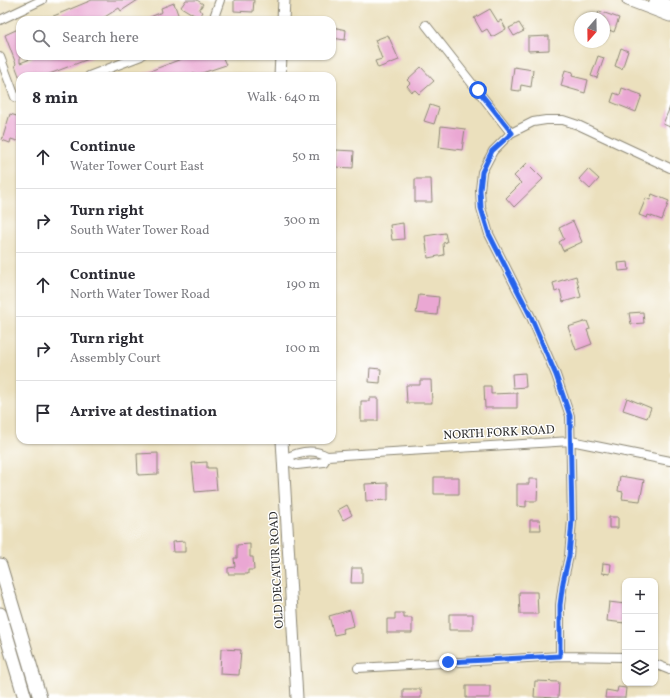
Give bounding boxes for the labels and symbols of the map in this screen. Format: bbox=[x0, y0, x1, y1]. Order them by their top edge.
north arrow bbox=[574, 12, 610, 48]
route start bbox=[469, 81, 487, 99]
street label: NORTH FORK ROAD bbox=[443, 422, 555, 444]
street label: OLD DECATUR ROAD bbox=[266, 511, 288, 629]
route end bbox=[439, 653, 457, 671]

